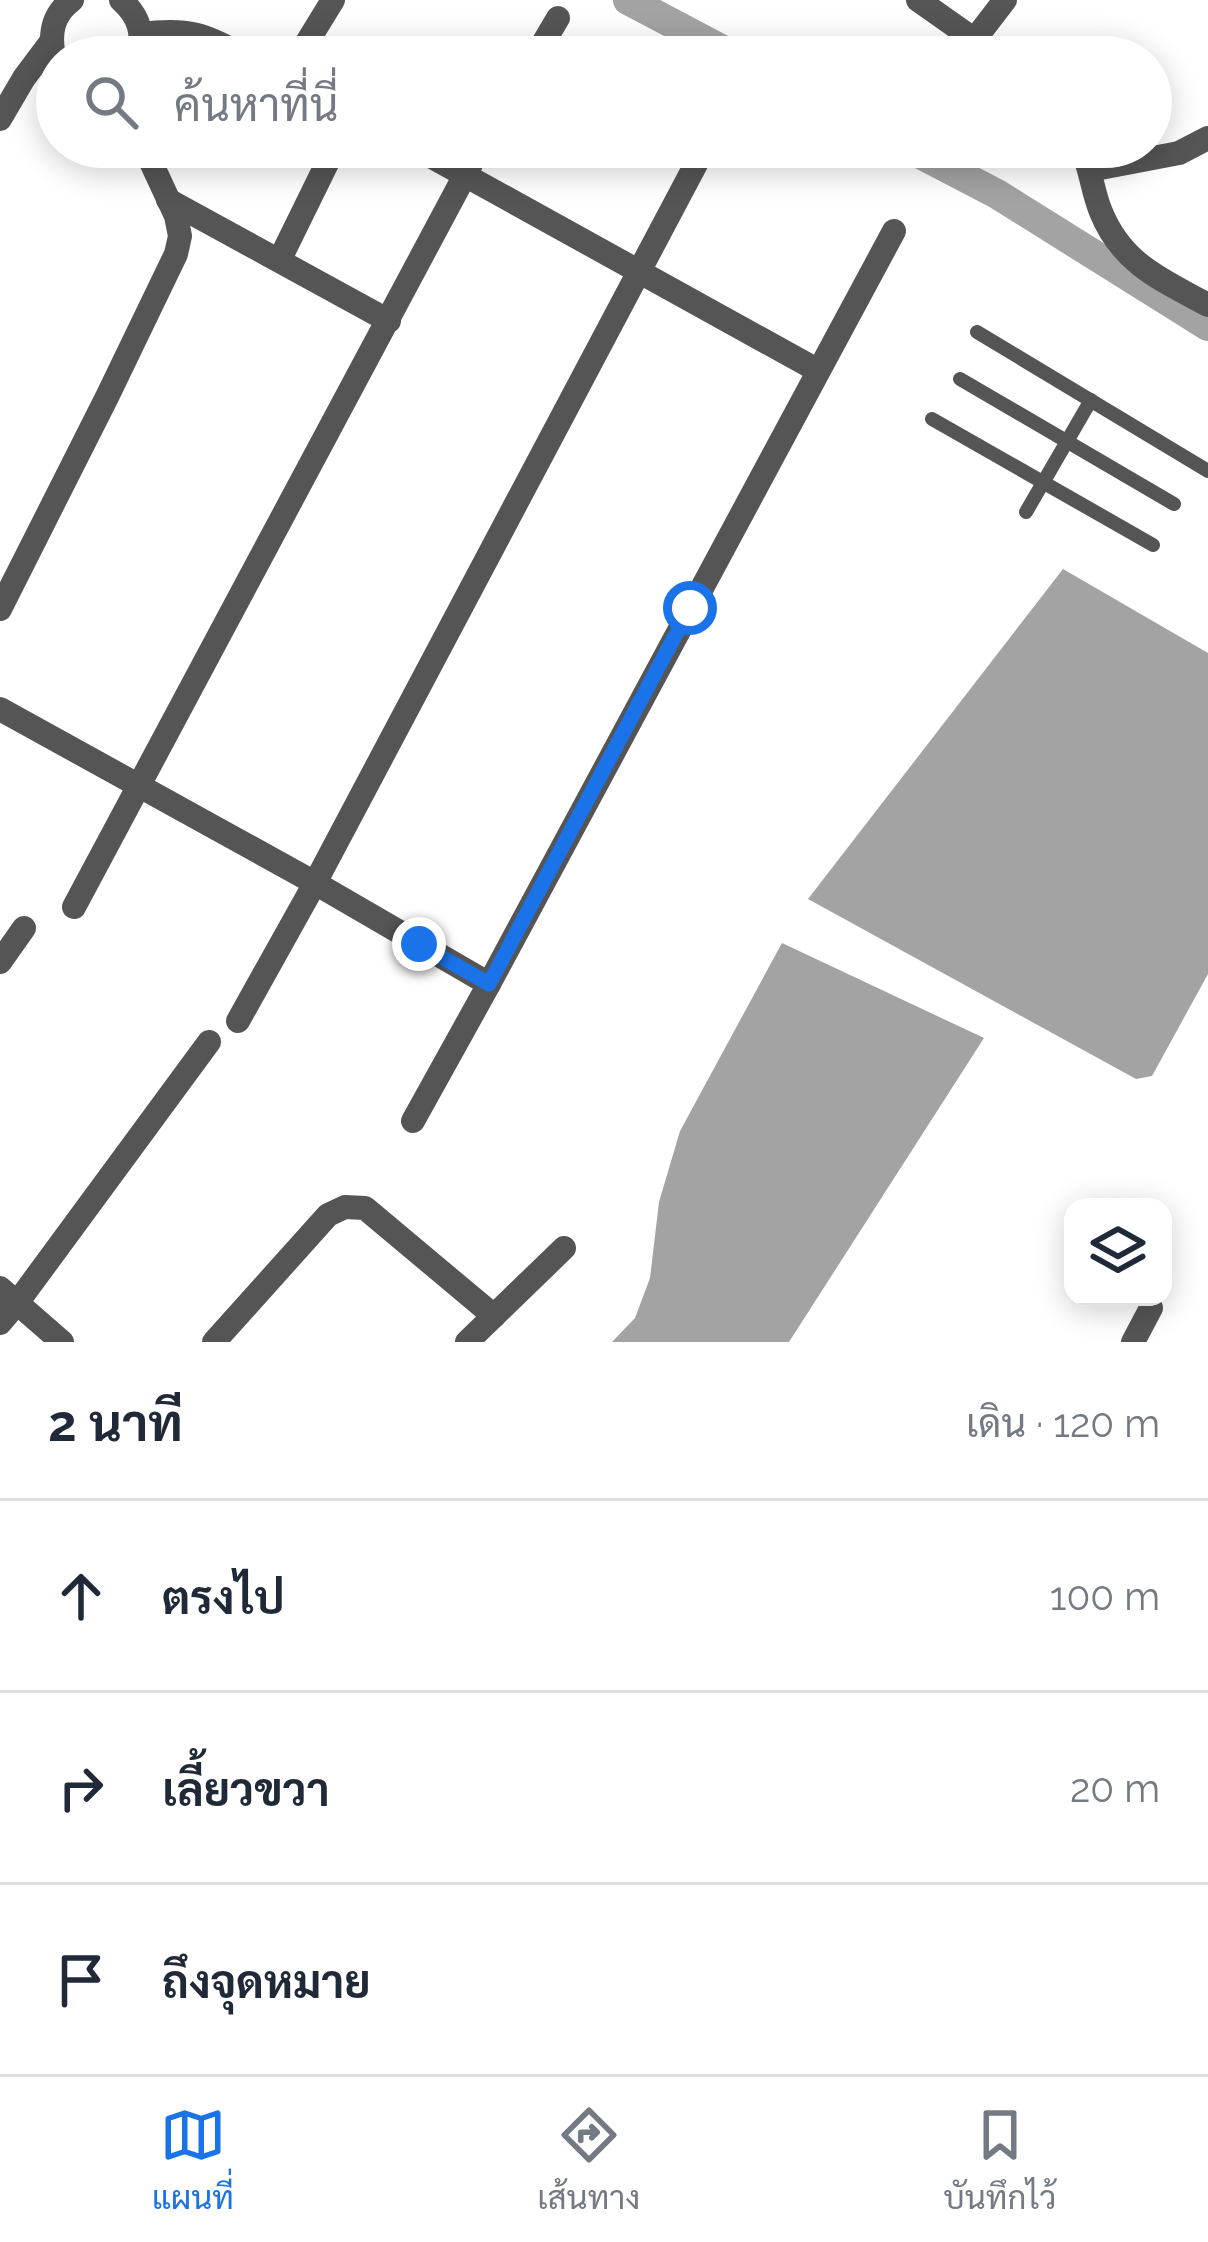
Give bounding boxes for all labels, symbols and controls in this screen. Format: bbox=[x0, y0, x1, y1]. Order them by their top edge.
search box bbox=[36, 36, 1172, 168]
icon: search bbox=[78, 69, 144, 135]
text: ค้นหาที่นี่ bbox=[174, 79, 338, 132]
route start bbox=[663, 581, 717, 635]
route end bbox=[392, 917, 446, 971]
map controls bbox=[1064, 1198, 1172, 1306]
button: layers bbox=[1064, 1198, 1172, 1306]
text: 2 นาที bbox=[48, 1393, 183, 1453]
text: เดิน · 120 m bbox=[966, 1400, 1160, 1446]
icon: ahead bbox=[48, 1563, 114, 1629]
text: ตรงไป bbox=[162, 1572, 285, 1625]
text: 100 m bbox=[1050, 1573, 1160, 1619]
icon: right bbox=[48, 1755, 114, 1821]
text: เลี้ยวขวา bbox=[162, 1764, 330, 1817]
text: 20 m bbox=[1070, 1765, 1160, 1811]
icon: arrive bbox=[48, 1947, 114, 2013]
text: ถึงจุดหมาย bbox=[162, 1956, 371, 2009]
tab: แผนที่ bbox=[152, 2102, 234, 2217]
tab: เส้นทาง bbox=[537, 2102, 640, 2217]
tab: บันทึกไว้ bbox=[944, 2102, 1056, 2217]

